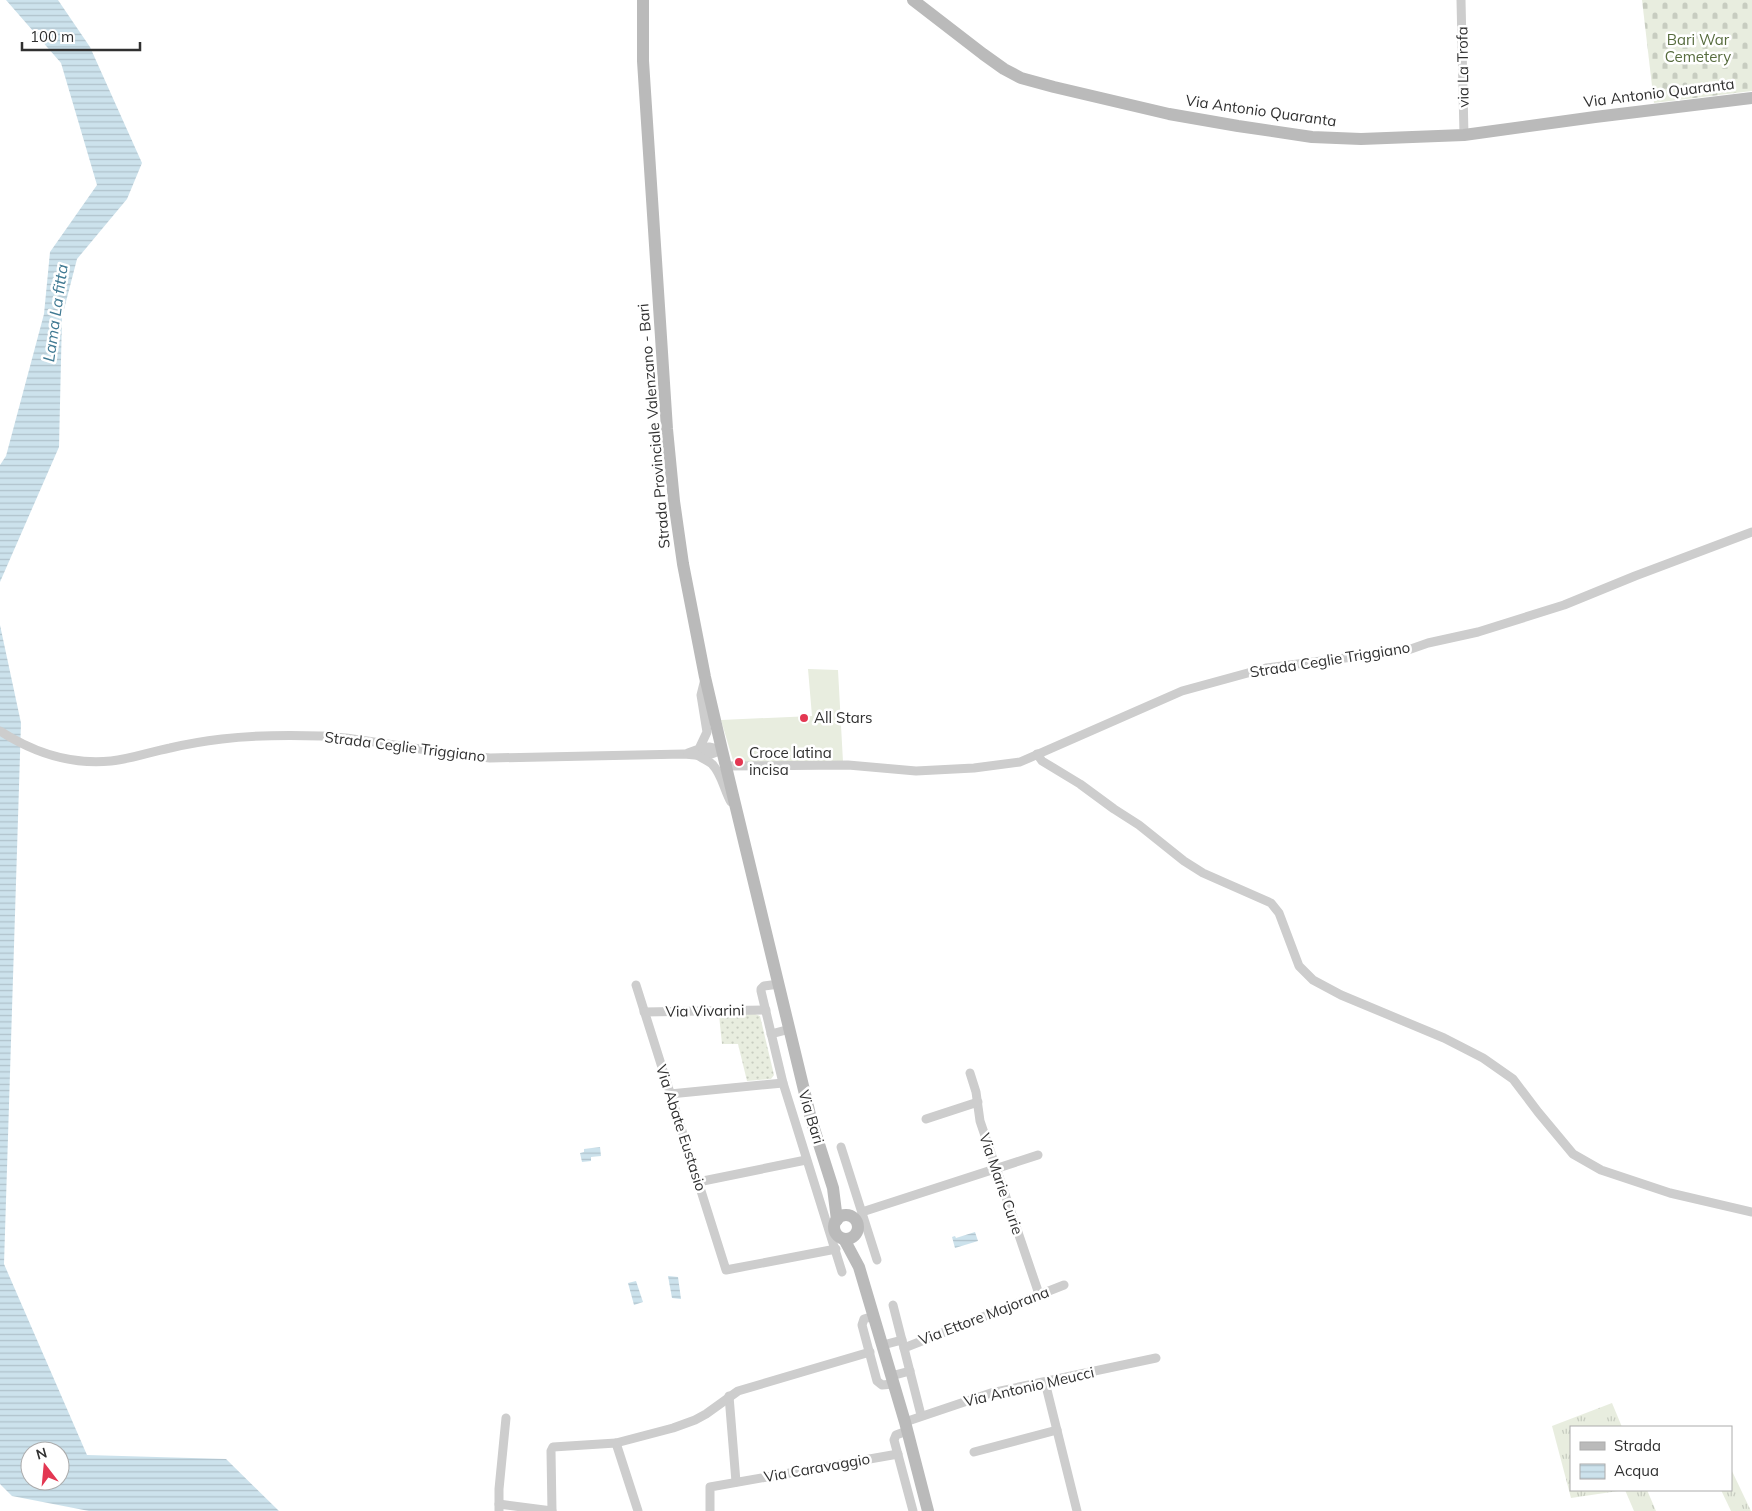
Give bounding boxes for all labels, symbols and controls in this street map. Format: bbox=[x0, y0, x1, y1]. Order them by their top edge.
scale bar bbox=[22, 20, 140, 52]
street label: via La Trofa bbox=[1452, 26, 1473, 108]
text: 100 m bbox=[30, 27, 74, 46]
park label: Bari War Cemetery bbox=[1665, 30, 1731, 66]
street label: Via Antonio Quaranta bbox=[1582, 74, 1736, 111]
street label: Via Antonio Quaranta bbox=[1184, 91, 1338, 130]
water label: Lama La fitta bbox=[38, 262, 72, 363]
street label: Strada Provinciale Valenzano - Bari bbox=[633, 303, 674, 549]
street label: Strada Ceglie Triggiano bbox=[1248, 637, 1411, 682]
place label: All Stars bbox=[814, 708, 872, 727]
marker: All Stars bbox=[798, 712, 810, 724]
street label: Strada Ceglie Triggiano bbox=[324, 727, 487, 766]
place label: Croce latina incisa bbox=[749, 743, 832, 779]
marker: Croce latina incisa bbox=[733, 756, 745, 768]
street label: Via Vivarini bbox=[665, 1000, 745, 1021]
street label: Via Abate Eustasio bbox=[652, 1062, 711, 1194]
street label: Via Bari bbox=[794, 1088, 829, 1146]
street label: Via Marie Curie bbox=[975, 1131, 1028, 1237]
street label: Via Ettore Majorana bbox=[916, 1282, 1052, 1349]
street label: Via Antonio Meucci bbox=[962, 1362, 1096, 1411]
legend bbox=[1570, 1426, 1732, 1491]
text: Strada bbox=[1614, 1436, 1661, 1455]
north arrow bbox=[20, 1441, 70, 1491]
text: N bbox=[34, 1443, 49, 1464]
street label: Via Caravaggio bbox=[762, 1449, 871, 1486]
text: Acqua bbox=[1614, 1461, 1659, 1480]

